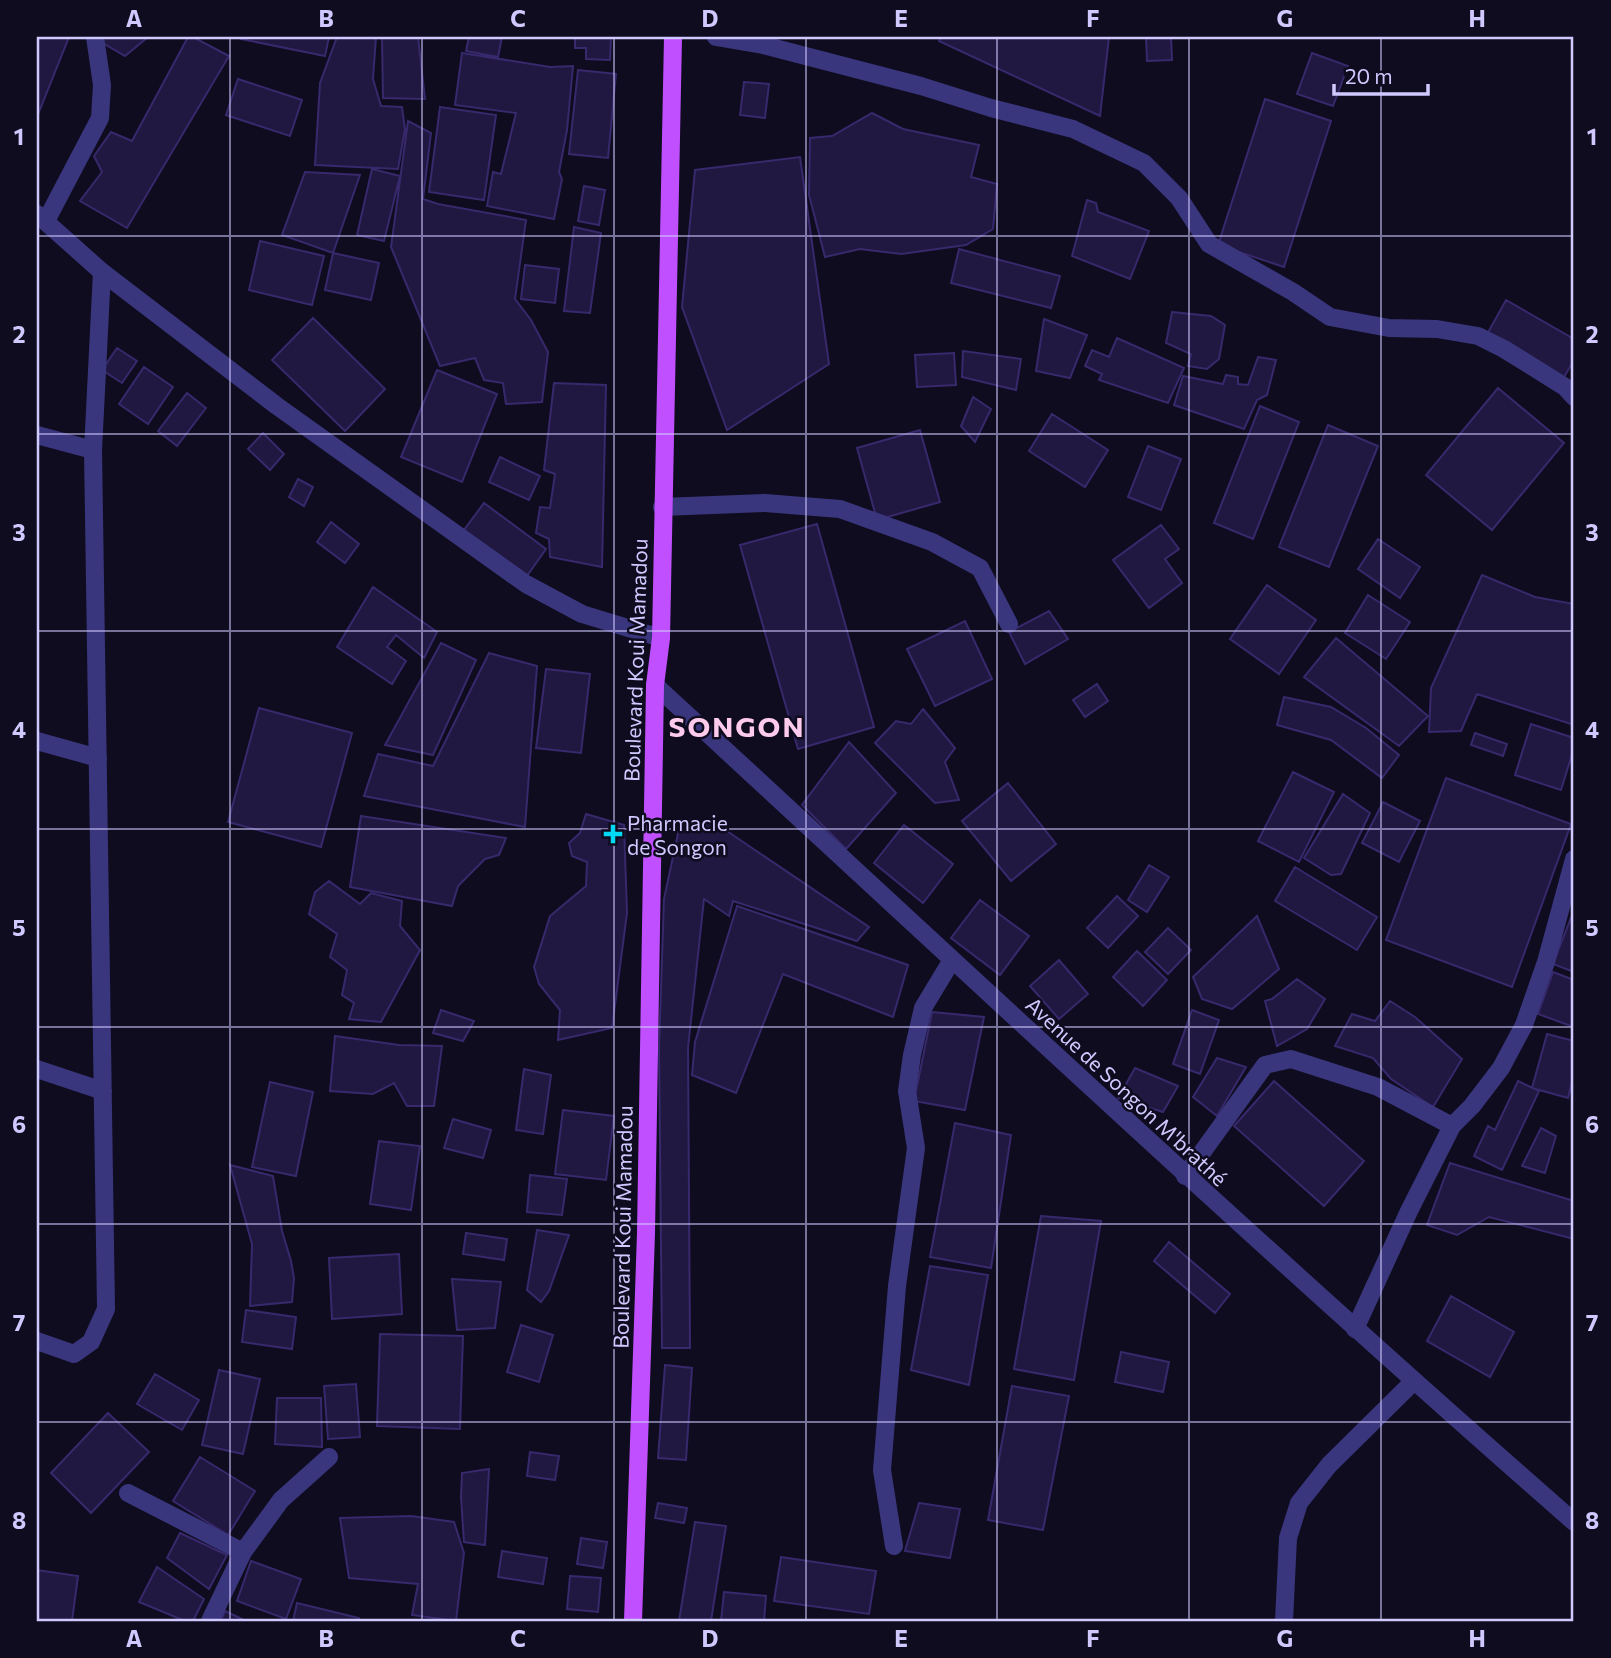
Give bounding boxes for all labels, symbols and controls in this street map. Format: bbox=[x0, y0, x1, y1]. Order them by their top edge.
text: A bbox=[126, 4, 143, 32]
text: B bbox=[318, 4, 334, 32]
text: C bbox=[510, 4, 526, 32]
text: D bbox=[702, 4, 719, 32]
text: E bbox=[894, 4, 908, 32]
text: F bbox=[1086, 4, 1100, 32]
text: G bbox=[1277, 4, 1293, 32]
text: H bbox=[1468, 4, 1486, 32]
scale bar bbox=[1334, 52, 1429, 96]
text: 20 m bbox=[1345, 63, 1393, 88]
text: 1 bbox=[14, 122, 24, 150]
text: 1 bbox=[1587, 122, 1597, 150]
text: 2 bbox=[12, 320, 26, 348]
text: 2 bbox=[1585, 320, 1599, 348]
text: 3 bbox=[12, 518, 26, 546]
text: 3 bbox=[1585, 518, 1599, 546]
street label: Boulevard Koui Mamadou bbox=[618, 538, 652, 782]
district label: SONGON bbox=[669, 709, 805, 743]
text: 4 bbox=[12, 715, 26, 743]
text: 4 bbox=[1585, 715, 1599, 743]
place label: Pharmacie de Songon bbox=[627, 810, 728, 859]
marker: Pharmacie de Songon bbox=[605, 826, 621, 842]
text: 5 bbox=[12, 913, 26, 941]
text: 5 bbox=[1585, 913, 1599, 941]
street label: Avenue de Songon M'brathé bbox=[1021, 991, 1233, 1191]
street label: Boulevard Koui Mamadou bbox=[607, 1105, 637, 1349]
text: 6 bbox=[12, 1110, 26, 1138]
text: 6 bbox=[1585, 1110, 1599, 1138]
text: 7 bbox=[13, 1308, 25, 1336]
text: 7 bbox=[1586, 1308, 1598, 1336]
text: 8 bbox=[12, 1506, 26, 1534]
text: 8 bbox=[1585, 1506, 1599, 1534]
text: A bbox=[126, 1624, 143, 1652]
text: B bbox=[318, 1624, 334, 1652]
text: C bbox=[510, 1624, 526, 1652]
text: D bbox=[702, 1624, 719, 1652]
text: E bbox=[894, 1624, 908, 1652]
text: F bbox=[1086, 1624, 1100, 1652]
text: G bbox=[1277, 1624, 1293, 1652]
text: H bbox=[1468, 1624, 1486, 1652]

